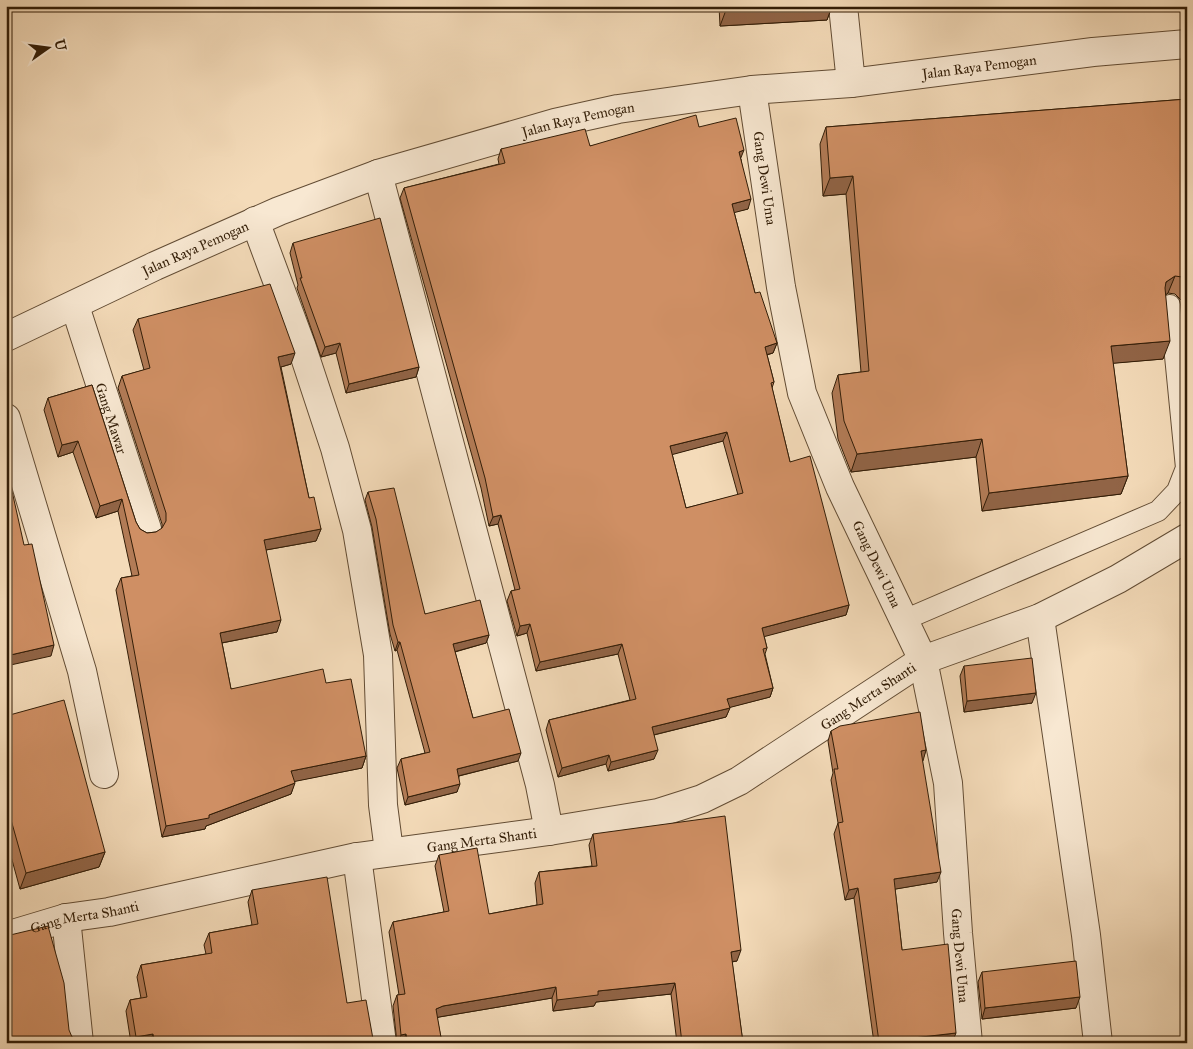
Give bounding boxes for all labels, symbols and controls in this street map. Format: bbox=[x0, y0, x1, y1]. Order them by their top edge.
north arrow bbox=[22, 22, 72, 72]
text: U bbox=[51, 38, 70, 53]
street label: Jalan Raya Pemogan bbox=[919, 51, 1038, 84]
street label: Jalan Raya Pemogan bbox=[518, 99, 636, 143]
street label: Gang Dewi Uma bbox=[749, 130, 780, 226]
street label: Jalan Raya Pemogan bbox=[137, 217, 252, 282]
street label: Gang Mawar bbox=[91, 381, 130, 457]
street label: Gang Dewi Uma bbox=[848, 518, 905, 611]
street label: Gang Merta Shanti bbox=[817, 659, 919, 734]
street label: Gang Merta Shanti bbox=[426, 825, 538, 856]
street label: Gang Merta Shanti bbox=[28, 898, 141, 937]
street label: Gang Dewi Uma bbox=[947, 908, 972, 1004]

